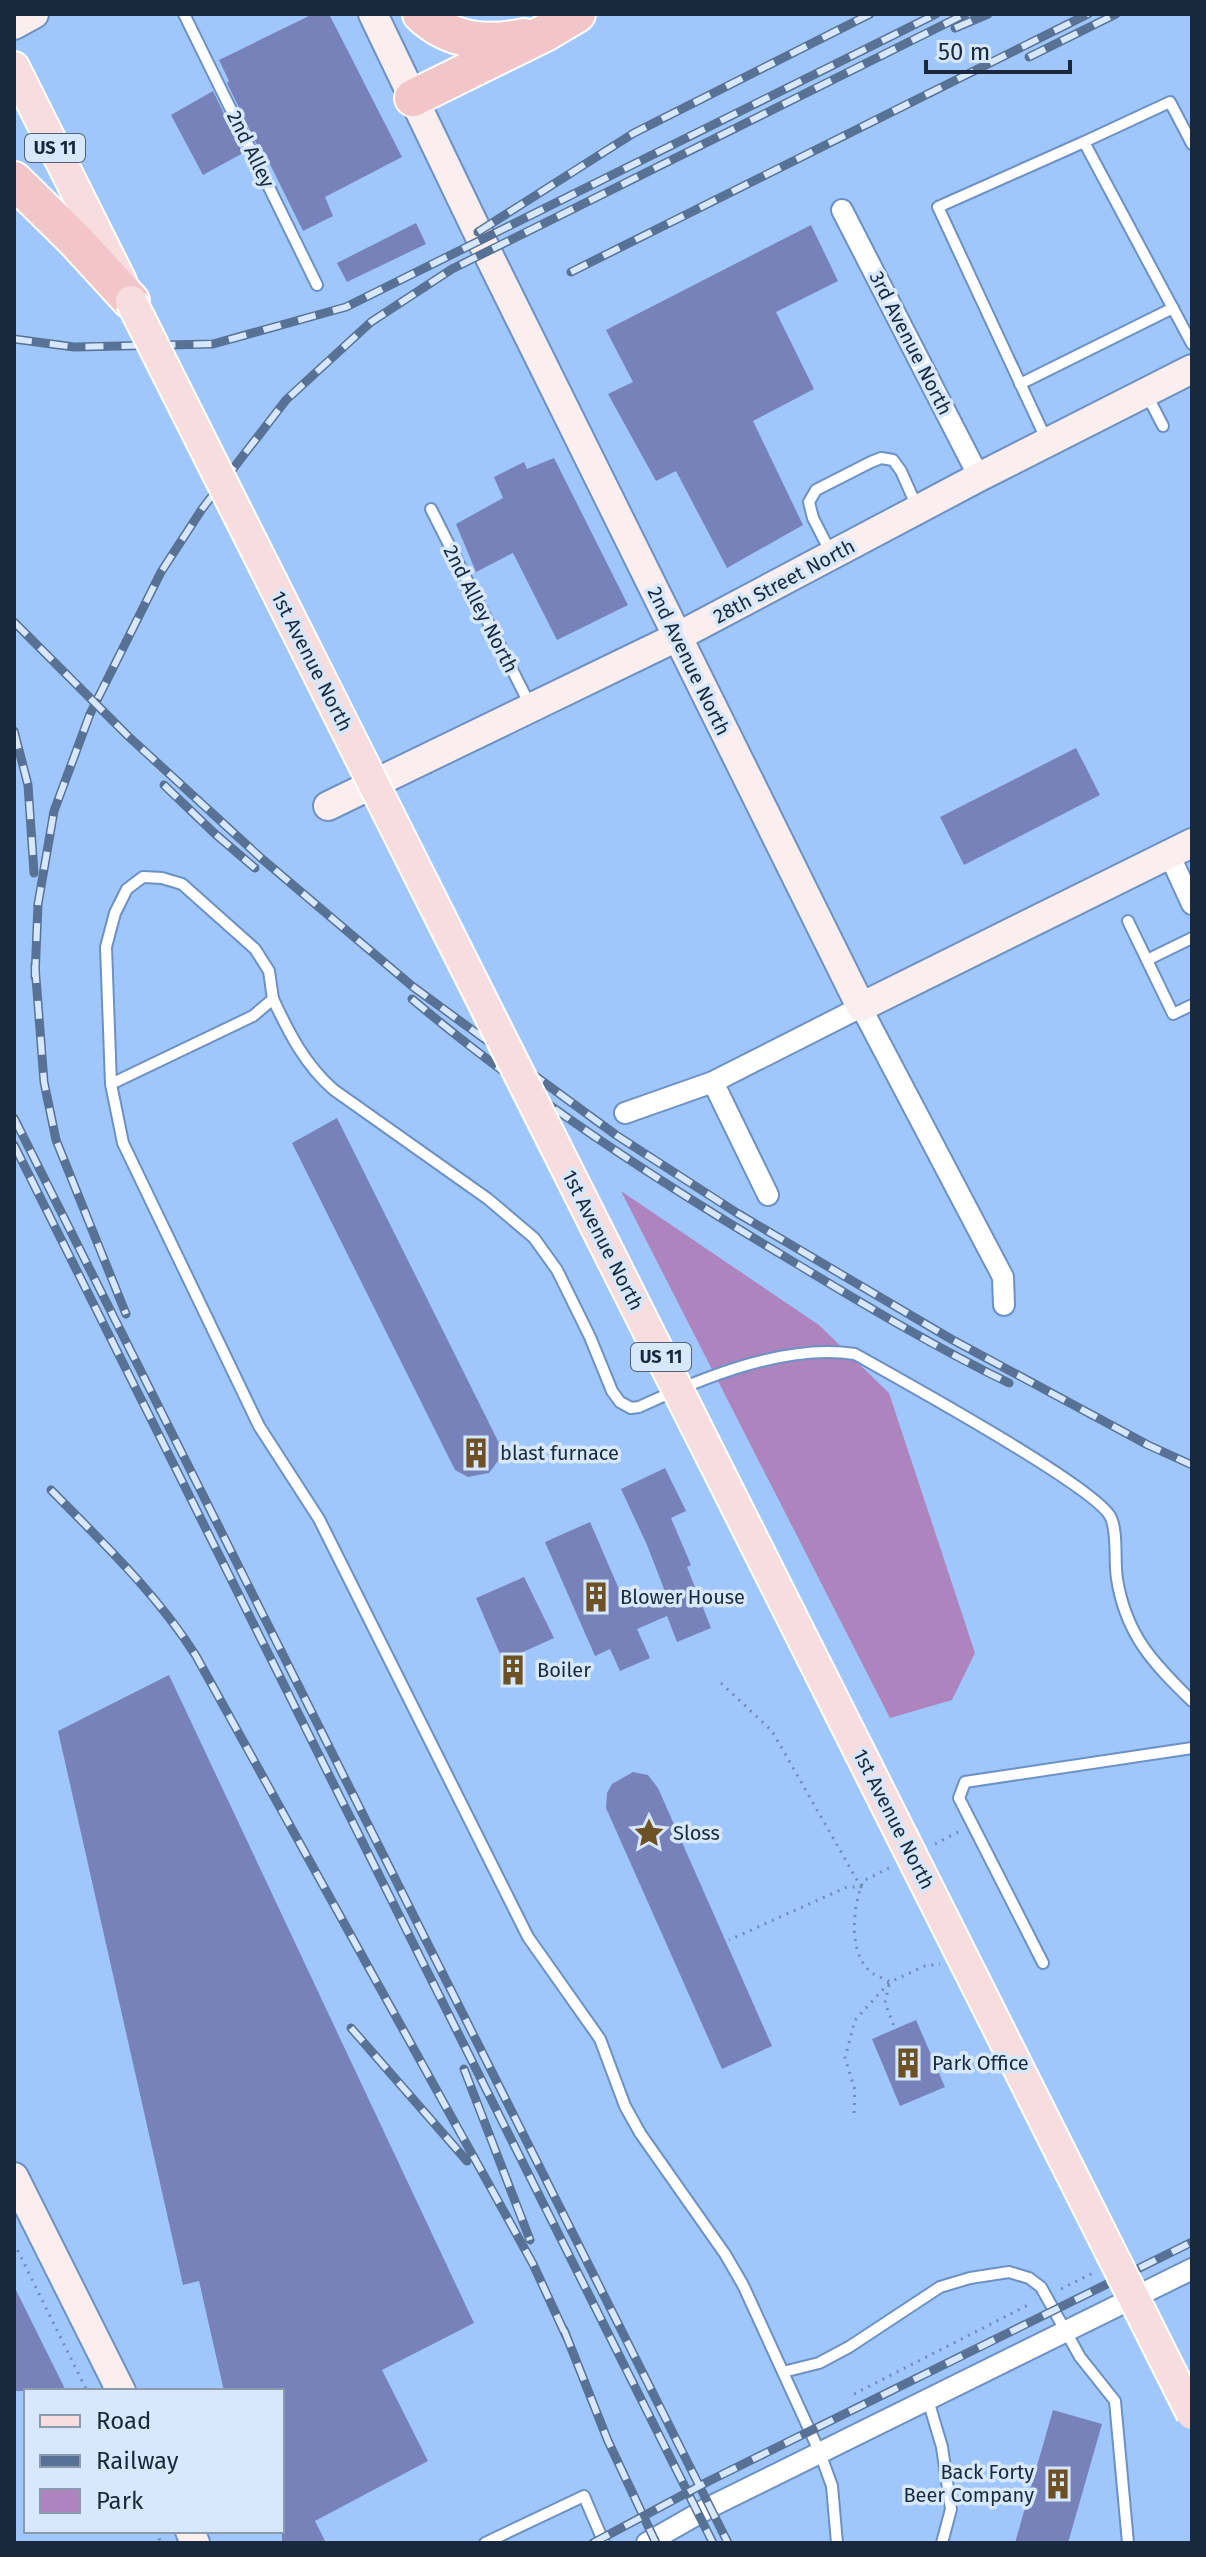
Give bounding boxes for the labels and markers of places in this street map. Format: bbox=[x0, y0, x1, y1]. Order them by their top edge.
building icon: blast furnace bbox=[459, 1436, 493, 1470]
place label: blast furnace bbox=[500, 1441, 619, 1465]
building icon: Blower House bbox=[579, 1580, 613, 1614]
place label: Blower House bbox=[620, 1585, 745, 1609]
building icon: Boiler bbox=[496, 1653, 530, 1687]
place label: Boiler bbox=[537, 1658, 591, 1682]
place icon: Sloss bbox=[632, 1816, 666, 1850]
place label: Sloss bbox=[673, 1821, 720, 1845]
building icon: Park Office bbox=[891, 2046, 925, 2080]
place label: Park Office bbox=[932, 2051, 1029, 2075]
place label: Back Forty Beer Company bbox=[903, 2460, 1034, 2507]
building icon: Back Forty Beer Company bbox=[1041, 2467, 1075, 2501]

